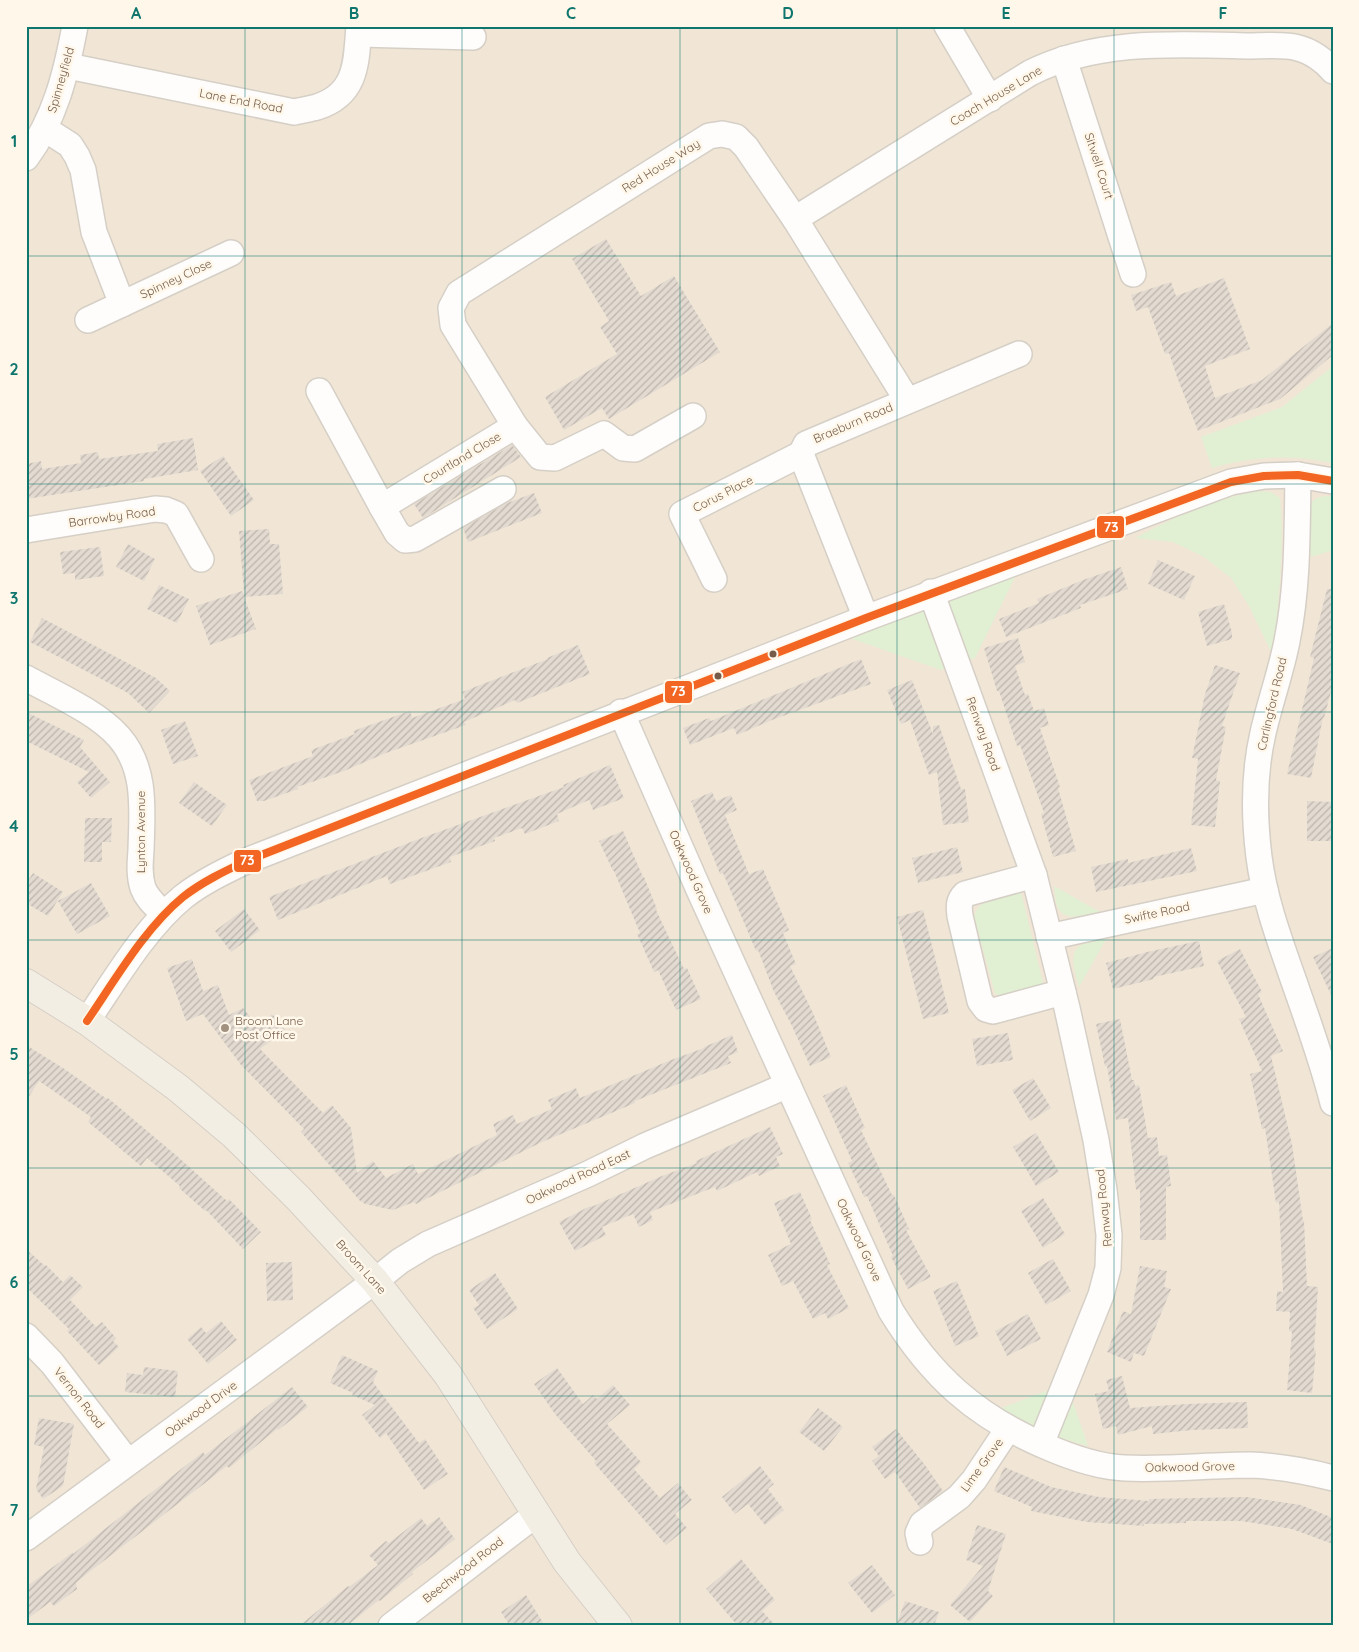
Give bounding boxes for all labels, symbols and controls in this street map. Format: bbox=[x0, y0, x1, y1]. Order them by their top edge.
text: A bbox=[131, 3, 142, 23]
text: B bbox=[349, 3, 359, 23]
text: C bbox=[566, 3, 576, 23]
text: D bbox=[782, 3, 794, 23]
text: E bbox=[1001, 3, 1011, 23]
text: F bbox=[1219, 3, 1228, 23]
street label: Spinneyfield bbox=[44, 45, 77, 114]
street label: Coach House Lane bbox=[947, 62, 1045, 129]
street label: Lane End Road bbox=[198, 85, 284, 116]
text: 1 bbox=[11, 131, 17, 151]
street label: Sitwell Court bbox=[1082, 131, 1117, 201]
street label: Red House Way bbox=[619, 136, 703, 196]
street label: Spinney Close bbox=[138, 255, 214, 302]
text: 2 bbox=[9, 359, 19, 379]
street label: Braeburn Road bbox=[811, 399, 895, 446]
street label: Courtland Close bbox=[420, 428, 504, 487]
street label: Corus Place bbox=[690, 472, 756, 515]
street label: Barrowby Road bbox=[68, 503, 156, 530]
line badge: 73 bbox=[1096, 515, 1125, 539]
text: 73 bbox=[1103, 518, 1119, 536]
text: 3 bbox=[10, 588, 18, 608]
unlabelled marker bbox=[768, 649, 778, 659]
street label: Carlingford Road bbox=[1253, 656, 1290, 752]
unlabelled marker bbox=[713, 671, 723, 681]
line badge: 73 bbox=[664, 680, 693, 704]
text: 73 bbox=[670, 682, 686, 700]
street label: Renway Road bbox=[963, 695, 1004, 773]
street label: Lynton Avenue bbox=[133, 791, 148, 873]
text: 4 bbox=[9, 816, 19, 836]
street label: Oakwood Grove bbox=[666, 828, 717, 916]
line badge: 73 bbox=[233, 849, 262, 873]
text: 73 bbox=[239, 851, 255, 869]
street label: Swifte Road bbox=[1123, 898, 1191, 927]
place label: Broom Lane Post Office bbox=[235, 1013, 303, 1042]
marker: Broom Lane Post Office bbox=[219, 1022, 231, 1034]
text: 5 bbox=[9, 1044, 19, 1064]
street label: Oakwood Road East bbox=[523, 1146, 633, 1207]
street label: Renway Road bbox=[1092, 1169, 1115, 1248]
street label: Oakwood Grove bbox=[834, 1196, 885, 1284]
street label: Broom Lane bbox=[333, 1236, 390, 1297]
text: 6 bbox=[10, 1272, 19, 1292]
street label: Vernon Road bbox=[51, 1364, 108, 1431]
street label: Oakwood Drive bbox=[162, 1377, 240, 1440]
street label: Lime Grove bbox=[957, 1435, 1006, 1495]
street label: Oakwood Grove bbox=[1145, 1458, 1235, 1475]
text: 7 bbox=[10, 1500, 19, 1520]
street label: Beechwood Road bbox=[419, 1533, 506, 1606]

